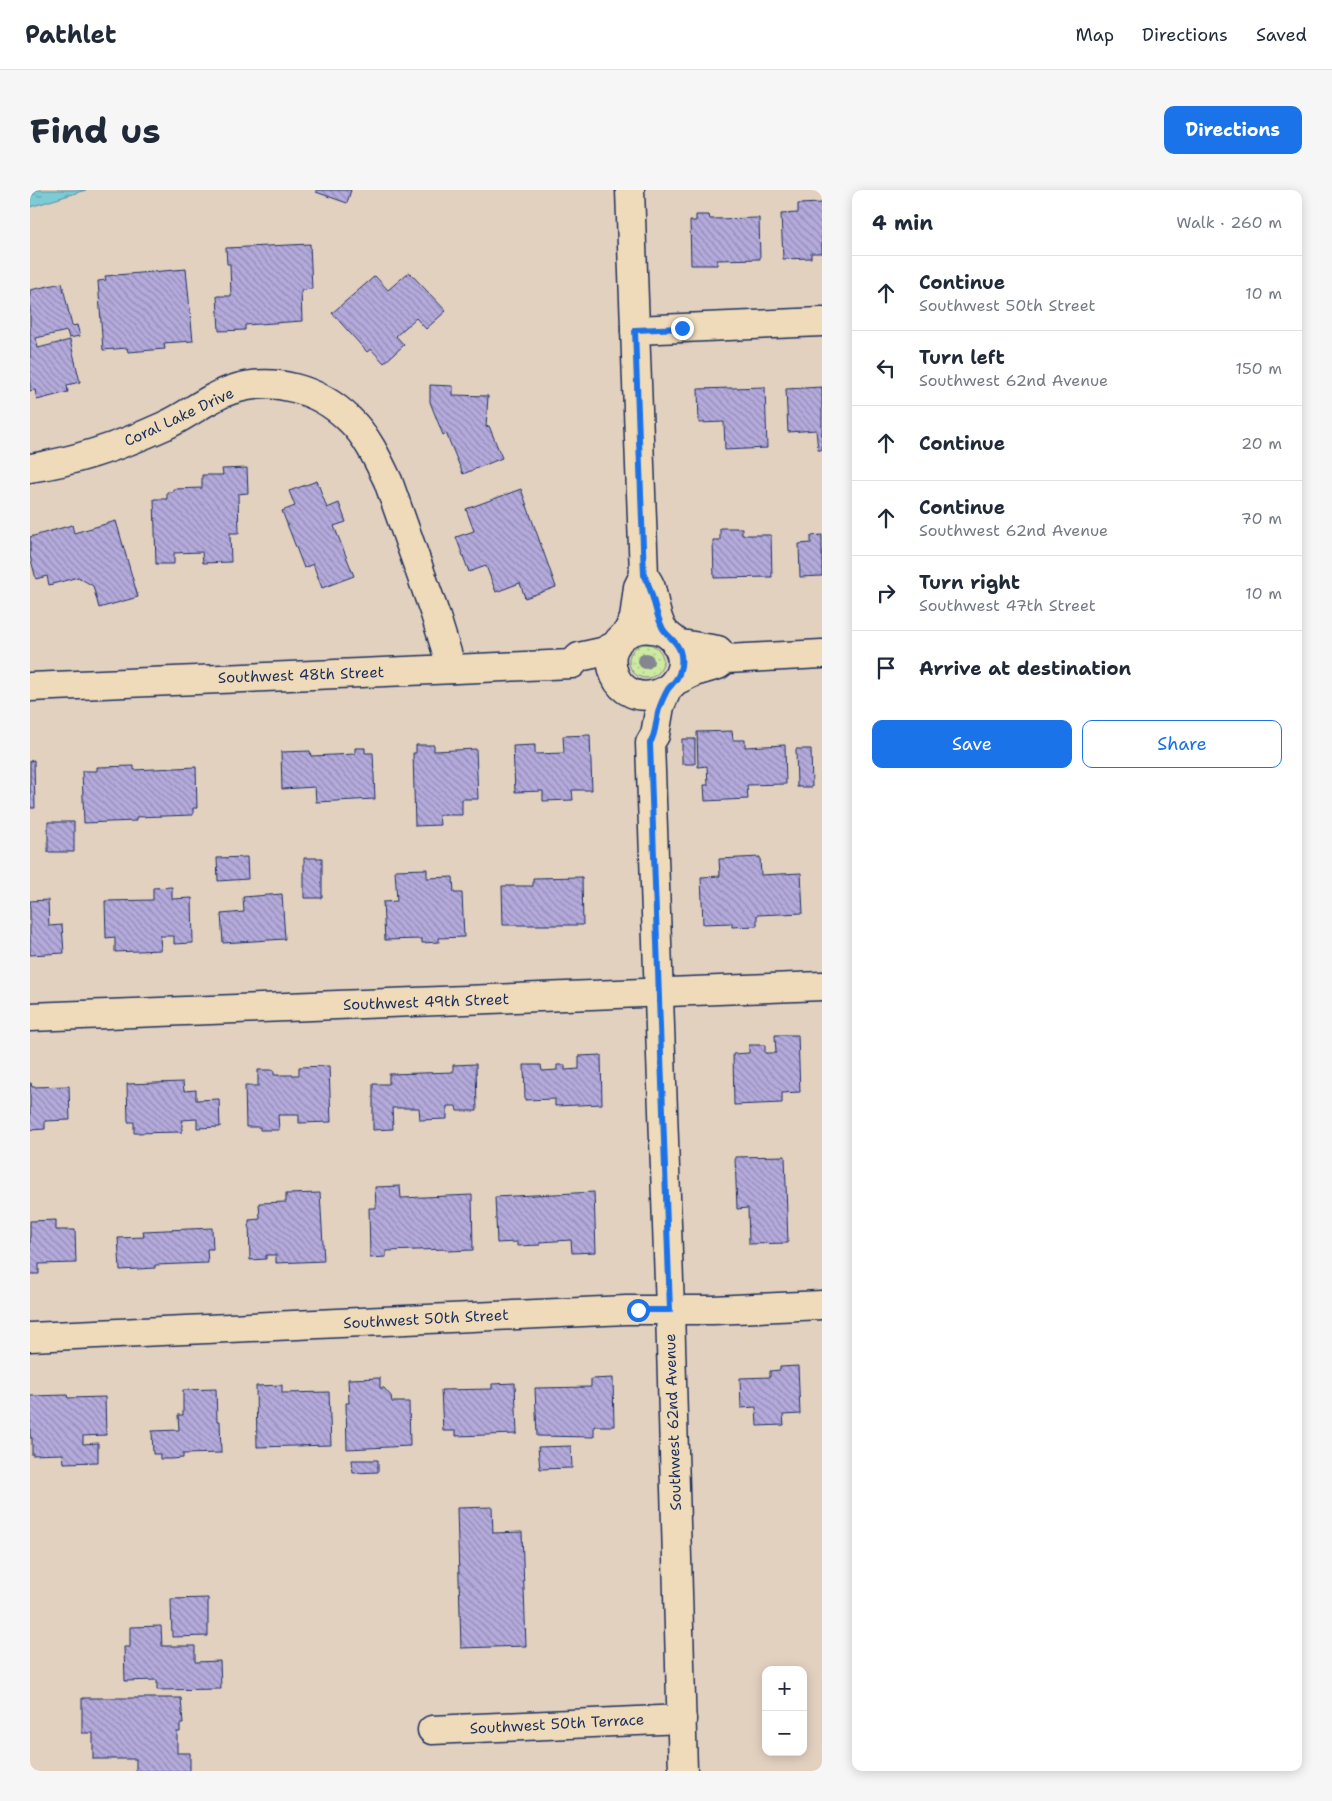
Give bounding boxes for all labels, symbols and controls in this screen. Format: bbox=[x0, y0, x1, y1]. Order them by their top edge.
text: Pathlet bbox=[25, 19, 116, 51]
text: Map bbox=[1076, 23, 1114, 47]
text: Directions bbox=[1142, 23, 1228, 47]
text: Saved bbox=[1256, 23, 1307, 47]
button: Directions bbox=[1164, 106, 1302, 154]
text: Find us bbox=[30, 107, 161, 154]
text: 4 min bbox=[872, 209, 933, 237]
text: Walk · 260 m bbox=[1176, 212, 1282, 233]
text: Continue bbox=[919, 270, 1005, 295]
icon: ahead bbox=[872, 279, 900, 307]
text: 10 m bbox=[1245, 283, 1282, 304]
text: Southwest 50th Street bbox=[919, 295, 1096, 316]
route end bbox=[671, 317, 694, 340]
text: Turn left bbox=[919, 345, 1005, 370]
icon: left bbox=[872, 354, 900, 382]
text: 150 m bbox=[1235, 358, 1282, 379]
text: Southwest 62nd Avenue bbox=[919, 370, 1108, 391]
street label: Coral Lake Drive bbox=[121, 383, 237, 451]
icon: ahead bbox=[872, 429, 900, 457]
text: Continue bbox=[919, 431, 1005, 456]
text: 20 m bbox=[1241, 433, 1282, 454]
text: Continue bbox=[919, 495, 1005, 520]
icon: ahead bbox=[872, 504, 900, 532]
text: 70 m bbox=[1241, 508, 1282, 529]
text: Southwest 62nd Avenue bbox=[919, 520, 1108, 541]
text: Turn right bbox=[919, 570, 1020, 595]
icon: right bbox=[872, 579, 900, 607]
text: 10 m bbox=[1245, 583, 1282, 604]
text: Southwest 47th Street bbox=[919, 595, 1096, 616]
icon: arrive bbox=[872, 654, 900, 682]
text: Arrive at destination bbox=[919, 656, 1131, 681]
street label: Southwest 48th Street bbox=[218, 662, 384, 688]
button: Save bbox=[872, 720, 1072, 768]
button: Share bbox=[1082, 720, 1282, 768]
street label: Southwest 49th Street bbox=[343, 989, 509, 1015]
route start bbox=[627, 1299, 650, 1322]
street label: Southwest 50th Street bbox=[343, 1305, 509, 1333]
street label: Southwest 62nd Avenue bbox=[660, 1333, 686, 1511]
map controls bbox=[762, 1666, 807, 1756]
button: + bbox=[762, 1666, 807, 1711]
street label: Southwest 50th Terrace bbox=[469, 1709, 645, 1739]
button: − bbox=[762, 1711, 807, 1756]

